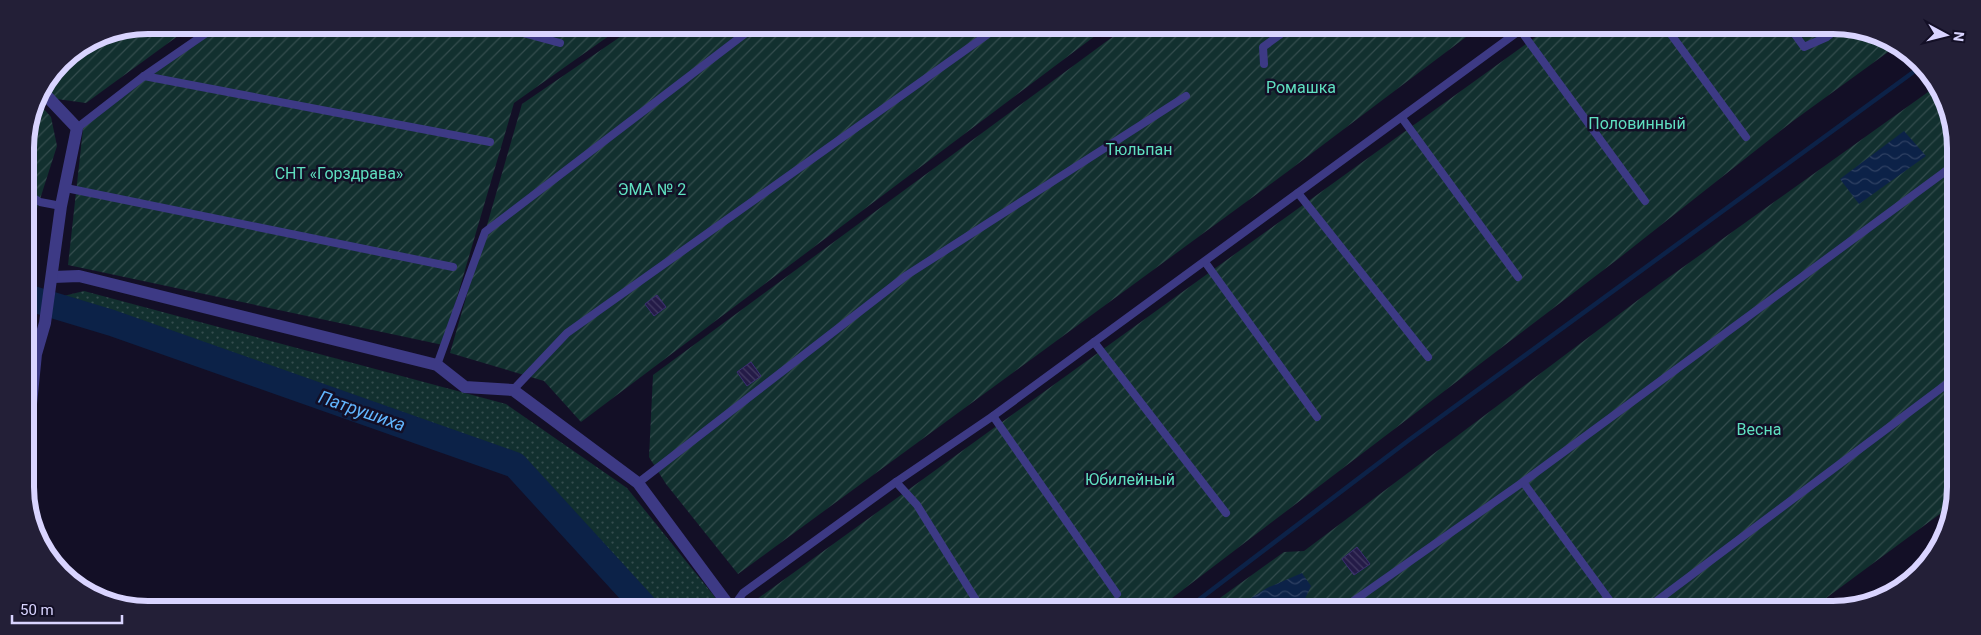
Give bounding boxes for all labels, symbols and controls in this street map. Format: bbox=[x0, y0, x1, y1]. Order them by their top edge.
north arrow bbox=[1921, 10, 1971, 60]
text: N bbox=[1950, 31, 1967, 42]
park label: Ромашка bbox=[1266, 78, 1336, 97]
park label: Половинный bbox=[1588, 114, 1686, 133]
park label: Тюльпан bbox=[1106, 140, 1172, 159]
park label: СНТ «Горздрава» bbox=[275, 164, 403, 183]
park label: ЭМА № 2 bbox=[618, 180, 686, 199]
water label: Патрушиха bbox=[316, 386, 408, 435]
park label: Весна bbox=[1737, 420, 1781, 439]
park label: Юбилейный bbox=[1085, 470, 1175, 489]
scale bar bbox=[12, 592, 122, 624]
text: 50 m bbox=[20, 601, 54, 619]

